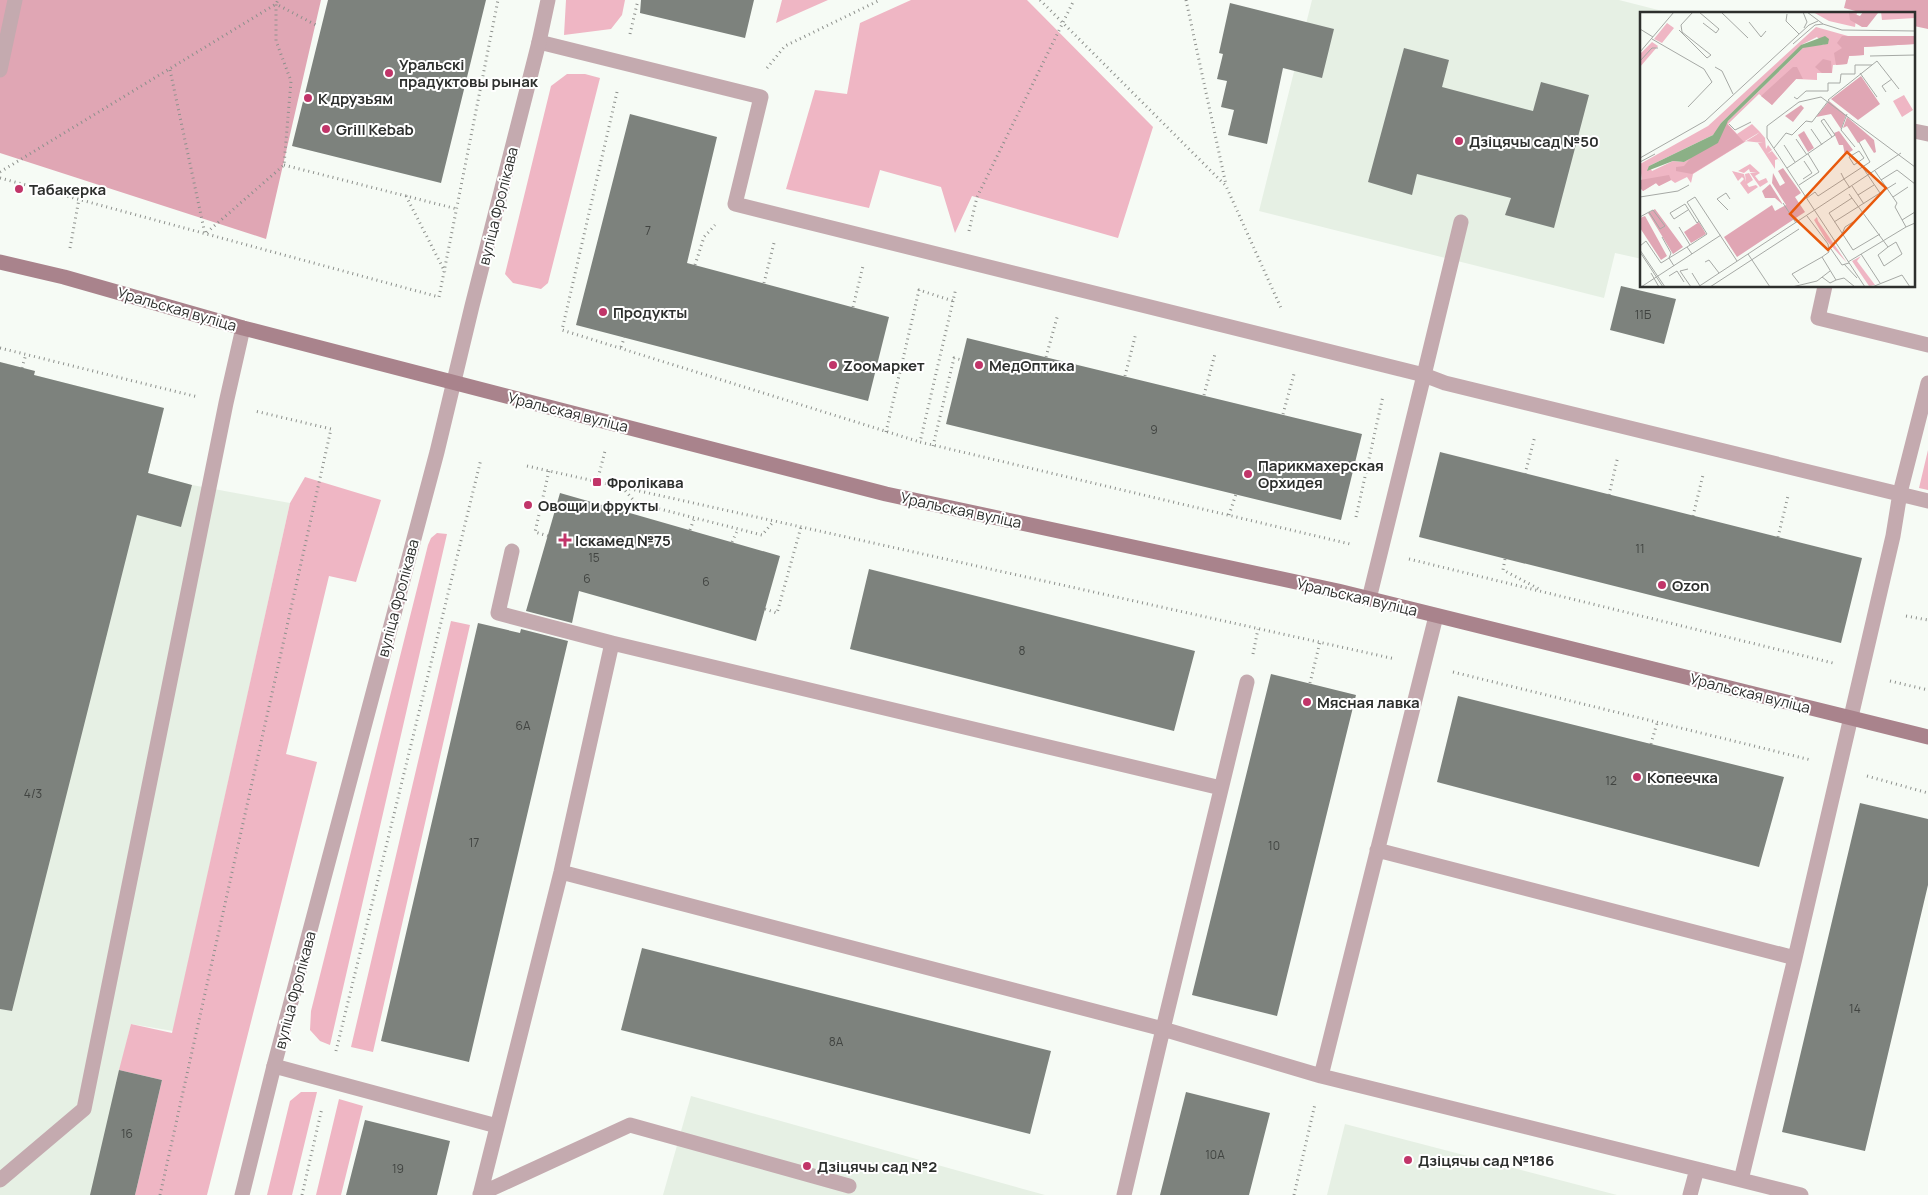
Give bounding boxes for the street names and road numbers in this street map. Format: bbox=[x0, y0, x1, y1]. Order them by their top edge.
street label: вуліца Фролікава bbox=[473, 145, 523, 267]
street label: Уральская вуліца bbox=[115, 282, 239, 336]
street label: Уральская вуліца bbox=[506, 387, 630, 437]
street label: Уральская вуліца bbox=[898, 487, 1024, 533]
street label: вуліца Фролікава bbox=[372, 537, 424, 659]
street label: Уральская вуліца bbox=[1295, 573, 1419, 621]
street label: Уральская вуліца bbox=[1688, 668, 1812, 718]
street label: вуліца Фролікава bbox=[269, 929, 321, 1051]

